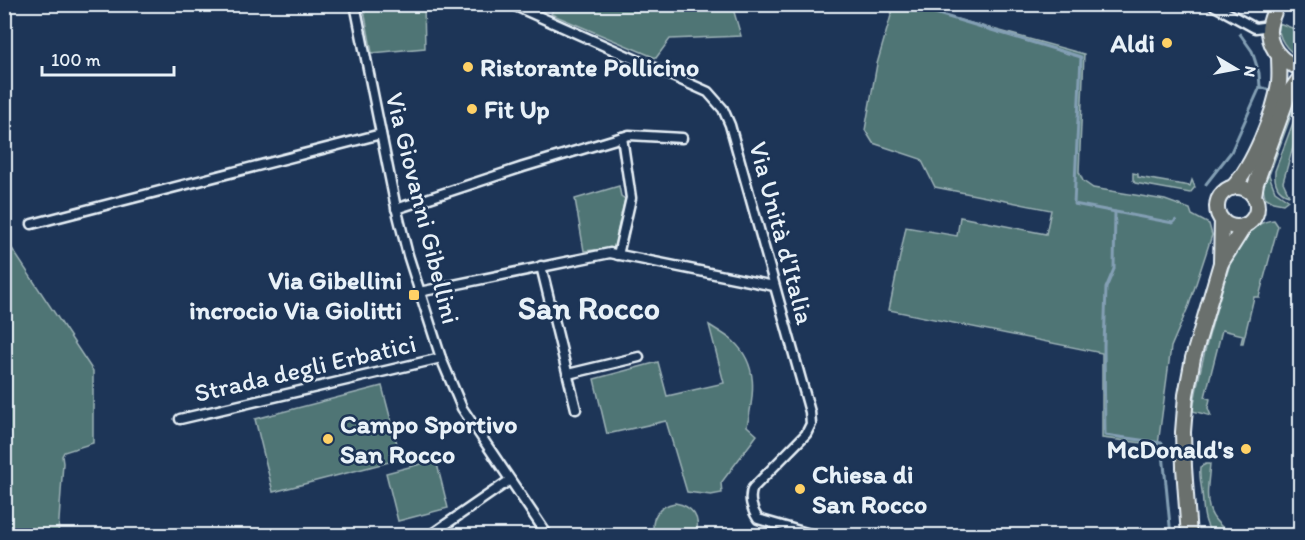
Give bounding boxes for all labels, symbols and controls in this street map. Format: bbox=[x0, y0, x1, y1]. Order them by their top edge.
place label: Aldi bbox=[1109, 27, 1155, 59]
marker: Aldi bbox=[1160, 36, 1174, 50]
scale bar bbox=[42, 39, 174, 77]
north arrow bbox=[1206, 39, 1266, 99]
text: 100 m bbox=[51, 49, 101, 71]
place label: Ristorante Pollicino bbox=[480, 51, 699, 83]
marker: Ristorante Pollicino bbox=[461, 60, 475, 74]
text: N bbox=[1240, 65, 1261, 78]
street label: Via Giovanni Gibellini bbox=[379, 89, 467, 327]
place label: Fit Up bbox=[484, 93, 550, 125]
marker: Fit Up bbox=[465, 102, 479, 116]
street label: Via Unità d'Italia bbox=[742, 138, 822, 328]
place label: Via Gibellini incrocio Via Giolitti bbox=[189, 264, 402, 326]
marker: Via Gibellini incrocio Via Giolitti bbox=[407, 288, 421, 302]
district label: San Rocco bbox=[518, 289, 660, 327]
street label: Strada degli Erbatici bbox=[191, 327, 419, 409]
place label: Campo Sportivo San Rocco bbox=[340, 408, 518, 470]
marker: Campo Sportivo San Rocco bbox=[321, 432, 335, 446]
place label: McDonald's bbox=[1107, 433, 1234, 465]
marker: McDonald's bbox=[1239, 442, 1253, 456]
place label: Chiesa di San Rocco bbox=[812, 458, 927, 520]
marker: Chiesa di San Rocco bbox=[793, 482, 807, 496]

